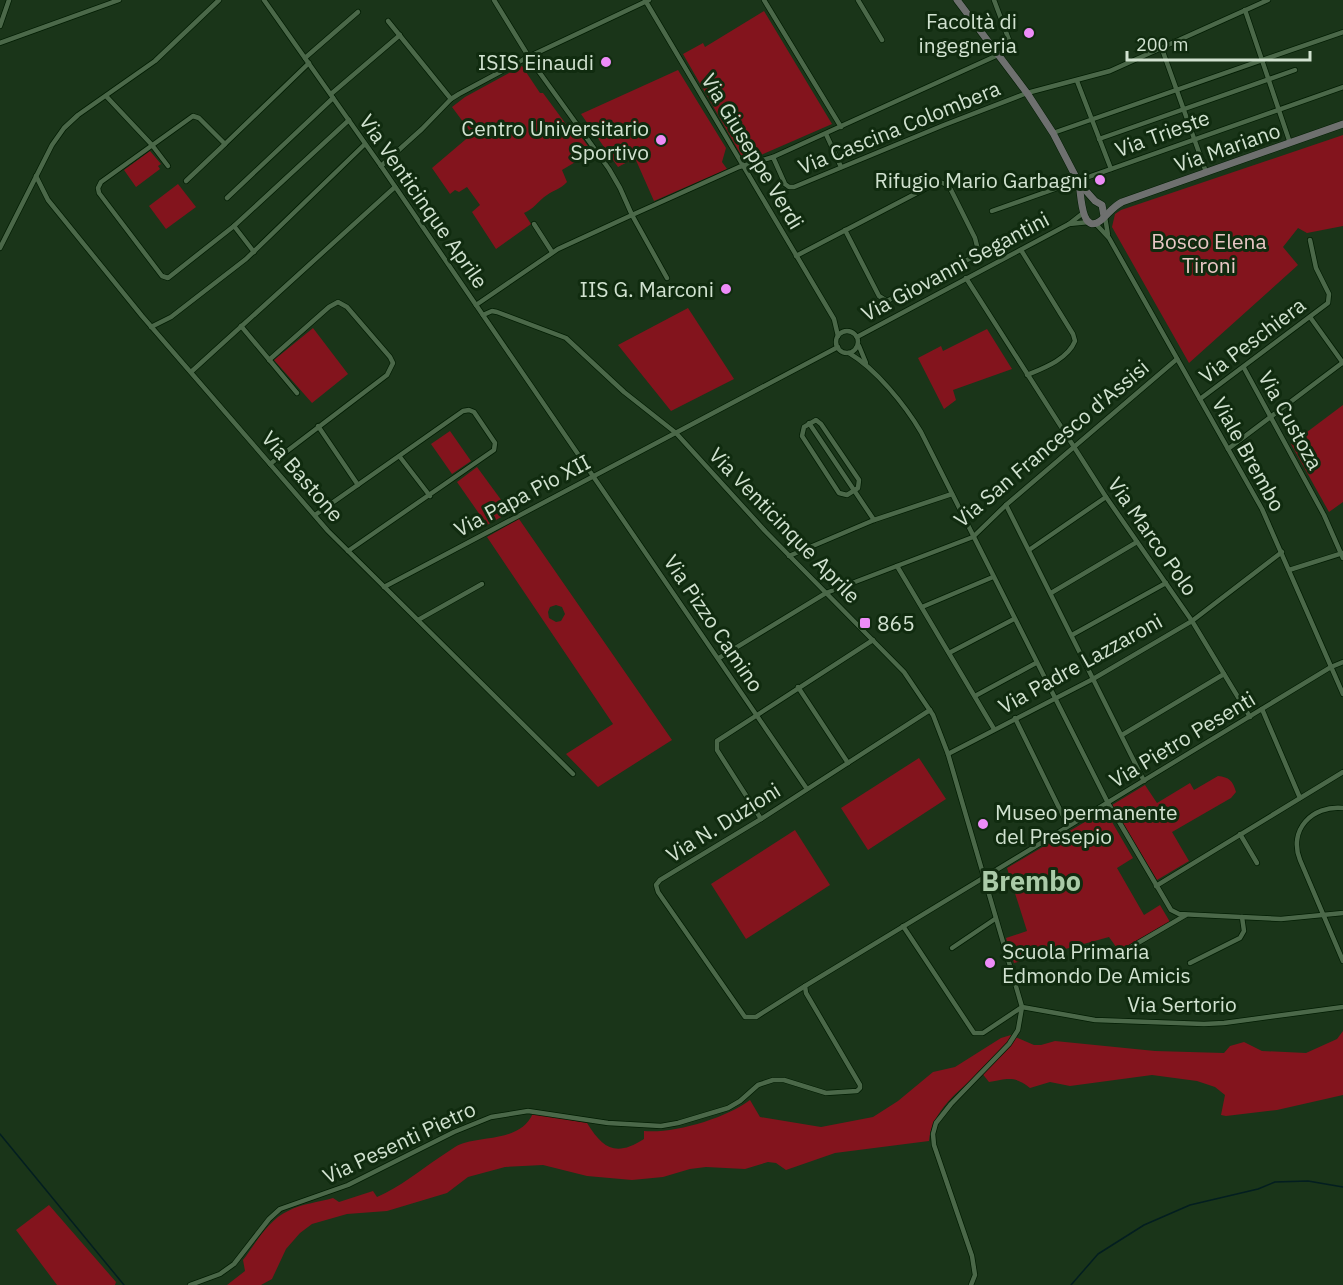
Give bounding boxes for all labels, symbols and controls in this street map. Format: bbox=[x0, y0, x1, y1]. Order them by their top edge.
place label: Facoltà di ingegneria bbox=[919, 7, 1017, 59]
scale bar bbox=[1127, 24, 1310, 62]
marker: Facoltà di ingegneria bbox=[1022, 26, 1036, 40]
text: 200 m bbox=[1136, 33, 1188, 56]
place label: ISIS Einaudi bbox=[478, 48, 594, 76]
marker: ISIS Einaudi bbox=[599, 55, 613, 69]
street label: Via Giuseppe Verdi bbox=[695, 68, 811, 234]
street label: Via Cascina Colombera bbox=[794, 74, 1004, 180]
street label: Via Trieste bbox=[1111, 103, 1213, 163]
street label: Via Venticinque Aprile bbox=[353, 108, 495, 294]
place label: Centro Universitario Sportivo bbox=[461, 114, 649, 166]
street label: Via Mariano bbox=[1170, 116, 1284, 178]
marker: Centro Universitario Sportivo bbox=[654, 133, 668, 147]
place label: Rifugio Mario Garbagni bbox=[874, 166, 1088, 194]
marker: Rifugio Mario Garbagni bbox=[1093, 173, 1107, 187]
street label: Via Giovanni Segantini bbox=[856, 205, 1054, 327]
park label: Bosco Elena Tironi bbox=[1151, 227, 1267, 279]
place label: IIS G. Marconi bbox=[580, 275, 714, 303]
marker: IIS G. Marconi bbox=[719, 282, 733, 296]
street label: Via Peschiera bbox=[1193, 291, 1311, 389]
street label: Via San Francesco d'Assisi bbox=[948, 353, 1154, 533]
street label: Via Custoza bbox=[1252, 365, 1330, 475]
street label: Viale Brembo bbox=[1206, 392, 1292, 516]
street label: Via Bastone bbox=[256, 425, 350, 527]
street label: Via Venticinque Aprile bbox=[703, 441, 867, 609]
street label: Via Papa Pio XII bbox=[449, 447, 595, 543]
street label: Via Marco Polo bbox=[1102, 471, 1204, 601]
street label: Via Pizzo Camino bbox=[658, 549, 770, 697]
street label: Via Padre Lazzaroni bbox=[993, 606, 1167, 720]
place label: 865 bbox=[877, 609, 915, 637]
marker: 865 bbox=[858, 616, 872, 630]
street label: Via Pietro Pesenti bbox=[1104, 684, 1260, 794]
street label: Via N. Duzioni bbox=[661, 776, 785, 868]
place label: Museo permanente del Presepio bbox=[995, 798, 1178, 850]
marker: Museo permanente del Presepio bbox=[976, 817, 990, 831]
district label: Brembo bbox=[981, 863, 1081, 898]
place label: Scuola Primaria Edmondo De Amicis bbox=[1002, 937, 1191, 989]
marker: Scuola Primaria Edmondo De Amicis bbox=[983, 956, 997, 970]
street label: Via Sertorio bbox=[1127, 990, 1237, 1018]
street label: Via Pesenti Pietro bbox=[318, 1094, 480, 1190]

